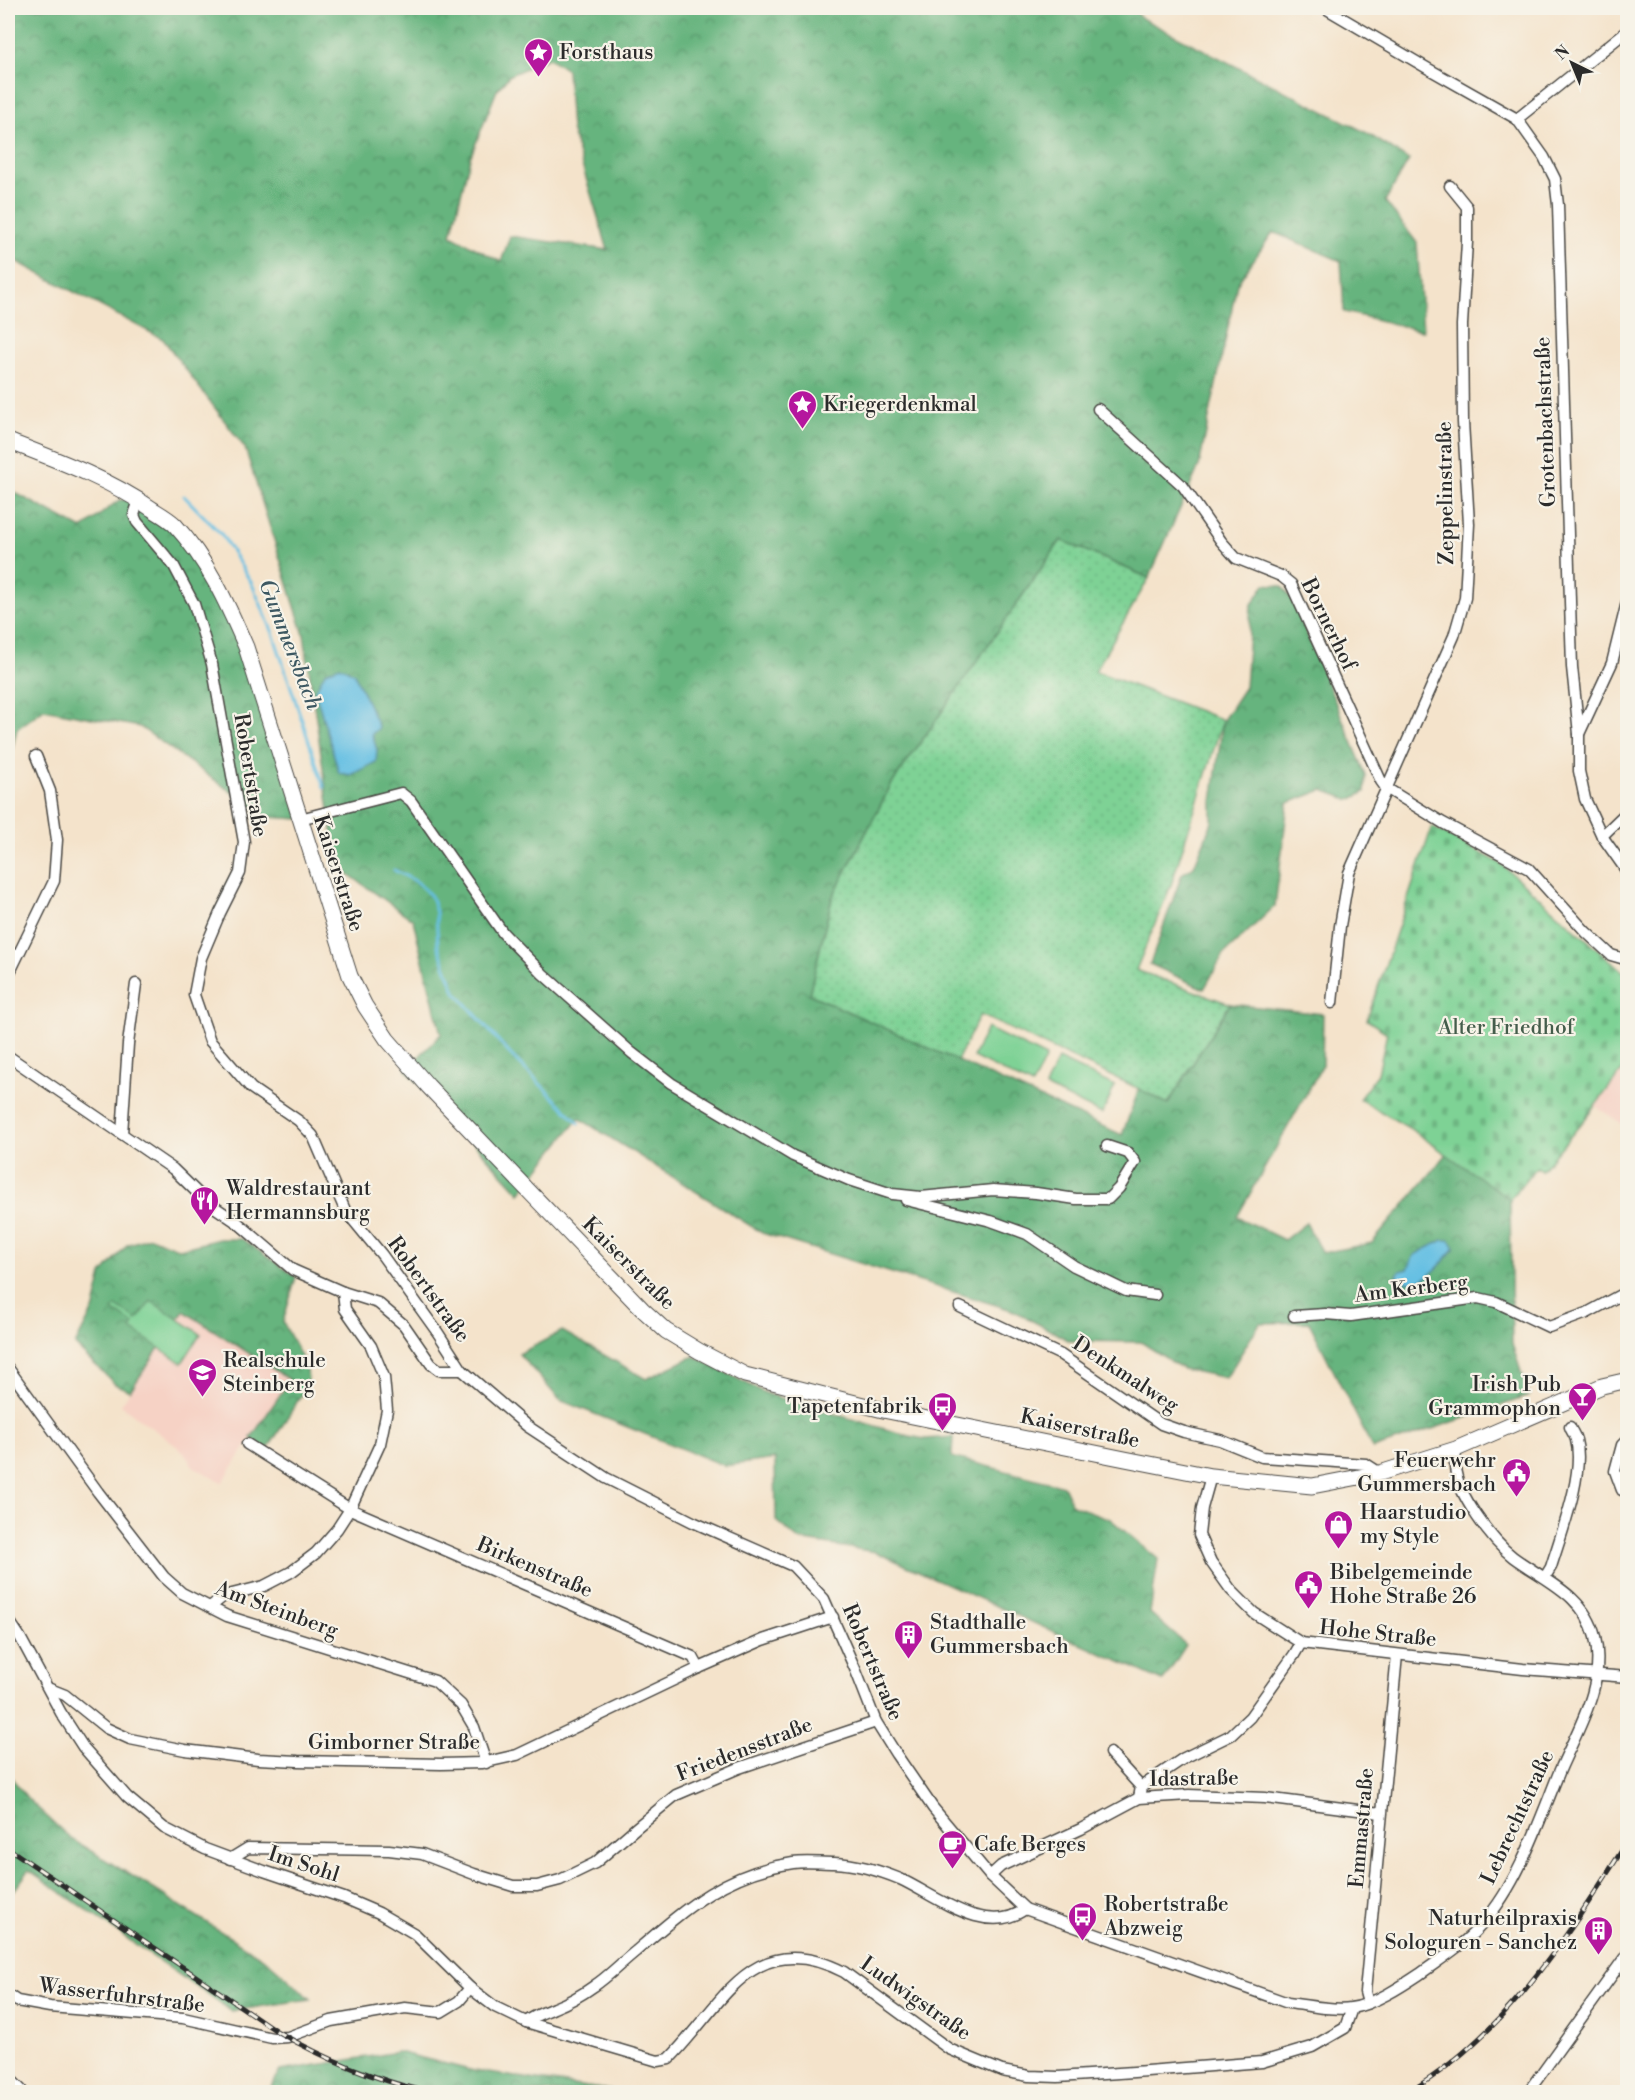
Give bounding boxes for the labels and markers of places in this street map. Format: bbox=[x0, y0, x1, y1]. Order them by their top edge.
place icon: Forsthaus bbox=[522, 36, 554, 78]
place label: Forsthaus bbox=[559, 40, 654, 66]
place icon: Kriegerdenkmal bbox=[786, 388, 818, 430]
place label: Kriegerdenkmal bbox=[823, 392, 977, 418]
place label: Waldrestaurant Hermannsburg bbox=[225, 1176, 372, 1226]
restaurant icon: Waldrestaurant Hermannsburg bbox=[189, 1184, 221, 1226]
place label: Realschule Steinberg bbox=[223, 1348, 326, 1398]
school or university icon: Realschule Steinberg bbox=[186, 1356, 218, 1398]
place label: Irish Pub Grammophon bbox=[1428, 1372, 1561, 1422]
bar icon: Irish Pub Grammophon bbox=[1566, 1380, 1598, 1422]
bus stop icon: Tapetenfabrik bbox=[927, 1390, 959, 1432]
place label: Tapetenfabrik bbox=[787, 1394, 923, 1420]
place label: Feuerwehr Gummersbach bbox=[1357, 1448, 1496, 1498]
public building icon: Feuerwehr Gummersbach bbox=[1501, 1456, 1533, 1498]
place label: Haarstudio my Style bbox=[1360, 1500, 1467, 1550]
shop icon: Haarstudio my Style bbox=[1323, 1508, 1355, 1550]
place label: Bibelgemeinde Hohe Straße 26 bbox=[1329, 1560, 1477, 1610]
public building icon: Bibelgemeinde Hohe Straße 26 bbox=[1293, 1568, 1325, 1610]
place label: Stadthalle Gummersbach bbox=[930, 1610, 1069, 1660]
building icon: Stadthalle Gummersbach bbox=[893, 1618, 925, 1660]
cafe icon: Cafe Berges bbox=[937, 1828, 969, 1870]
place label: Cafe Berges bbox=[974, 1832, 1086, 1858]
place label: Robertstraße Abzweig bbox=[1103, 1892, 1229, 1942]
bus stop icon: Robertstraße Abzweig bbox=[1067, 1900, 1099, 1942]
place label: Naturheilpraxis Sologuren - Sanchez bbox=[1384, 1906, 1577, 1956]
building icon: Naturheilpraxis Sologuren - Sanchez bbox=[1582, 1914, 1614, 1956]

